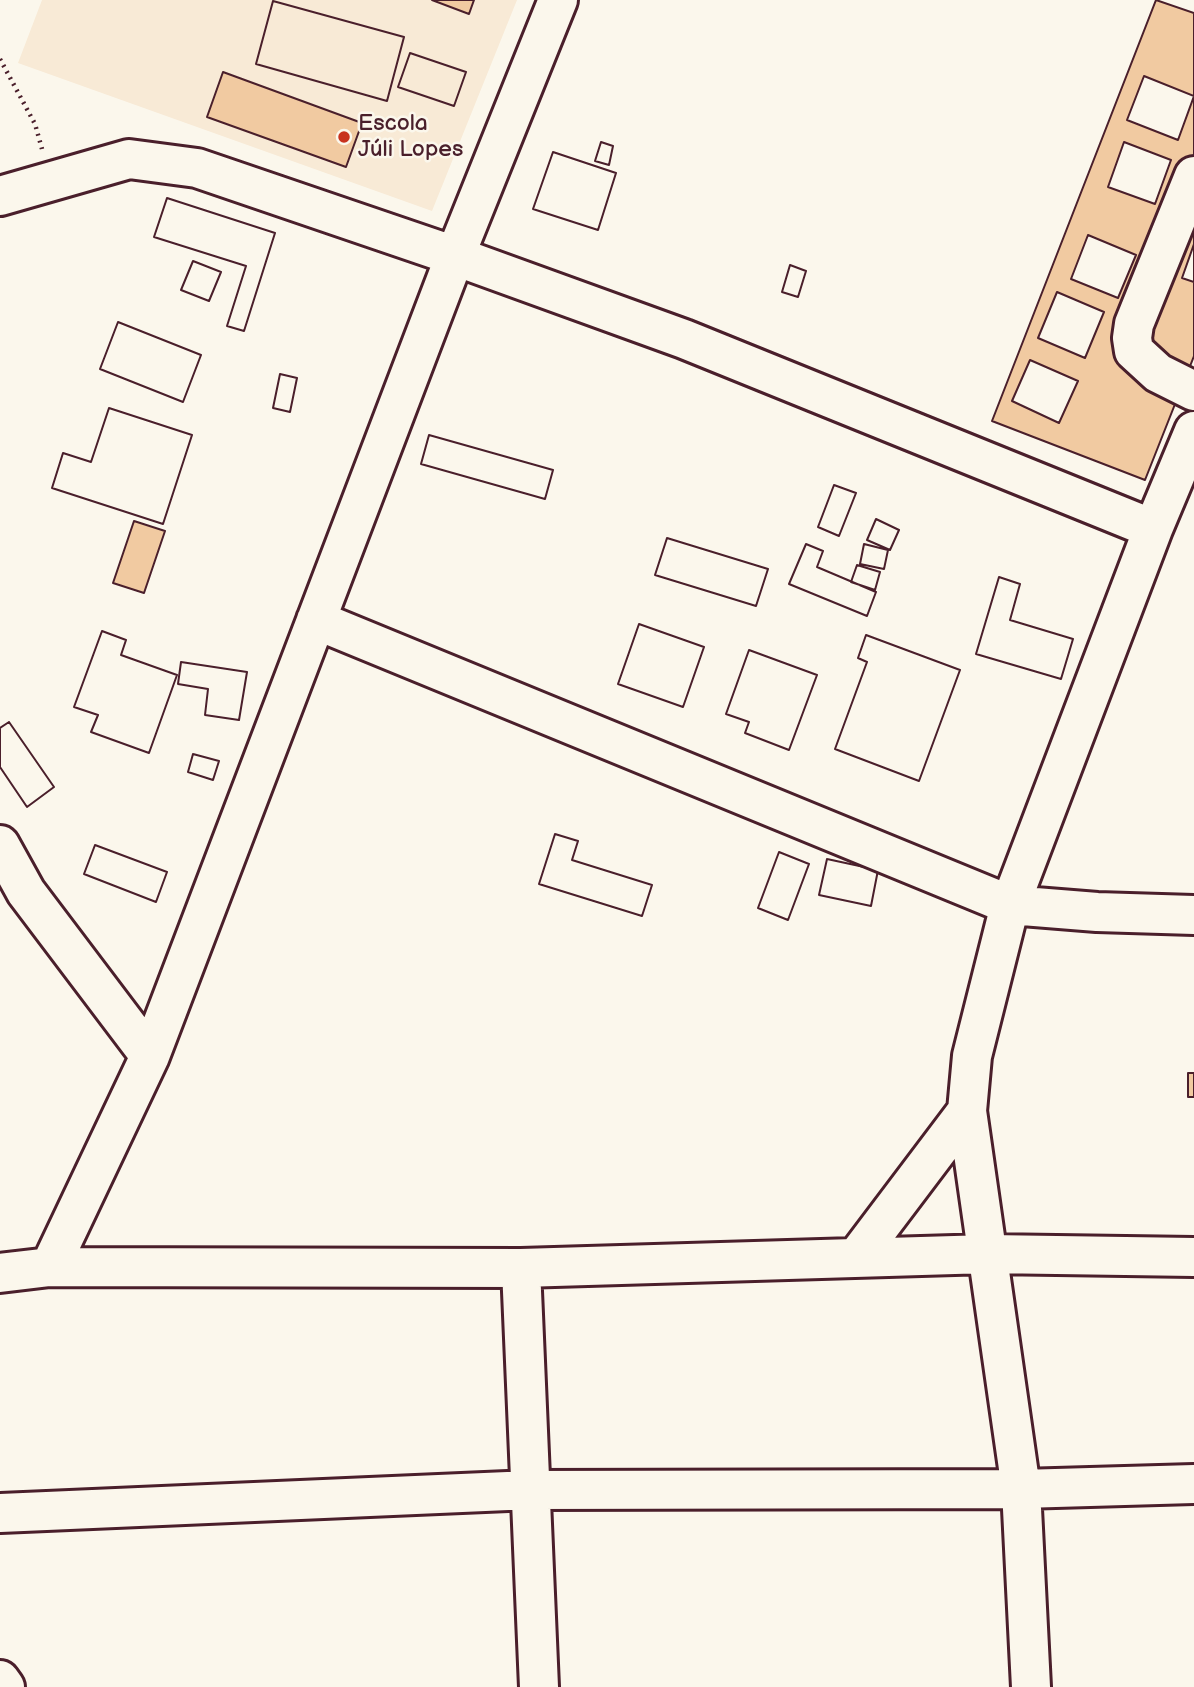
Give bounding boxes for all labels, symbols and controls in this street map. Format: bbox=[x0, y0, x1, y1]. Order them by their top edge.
place label: Escola Júli Lopes bbox=[358, 110, 463, 164]
marker: Escola Júli Lopes bbox=[336, 129, 352, 145]

